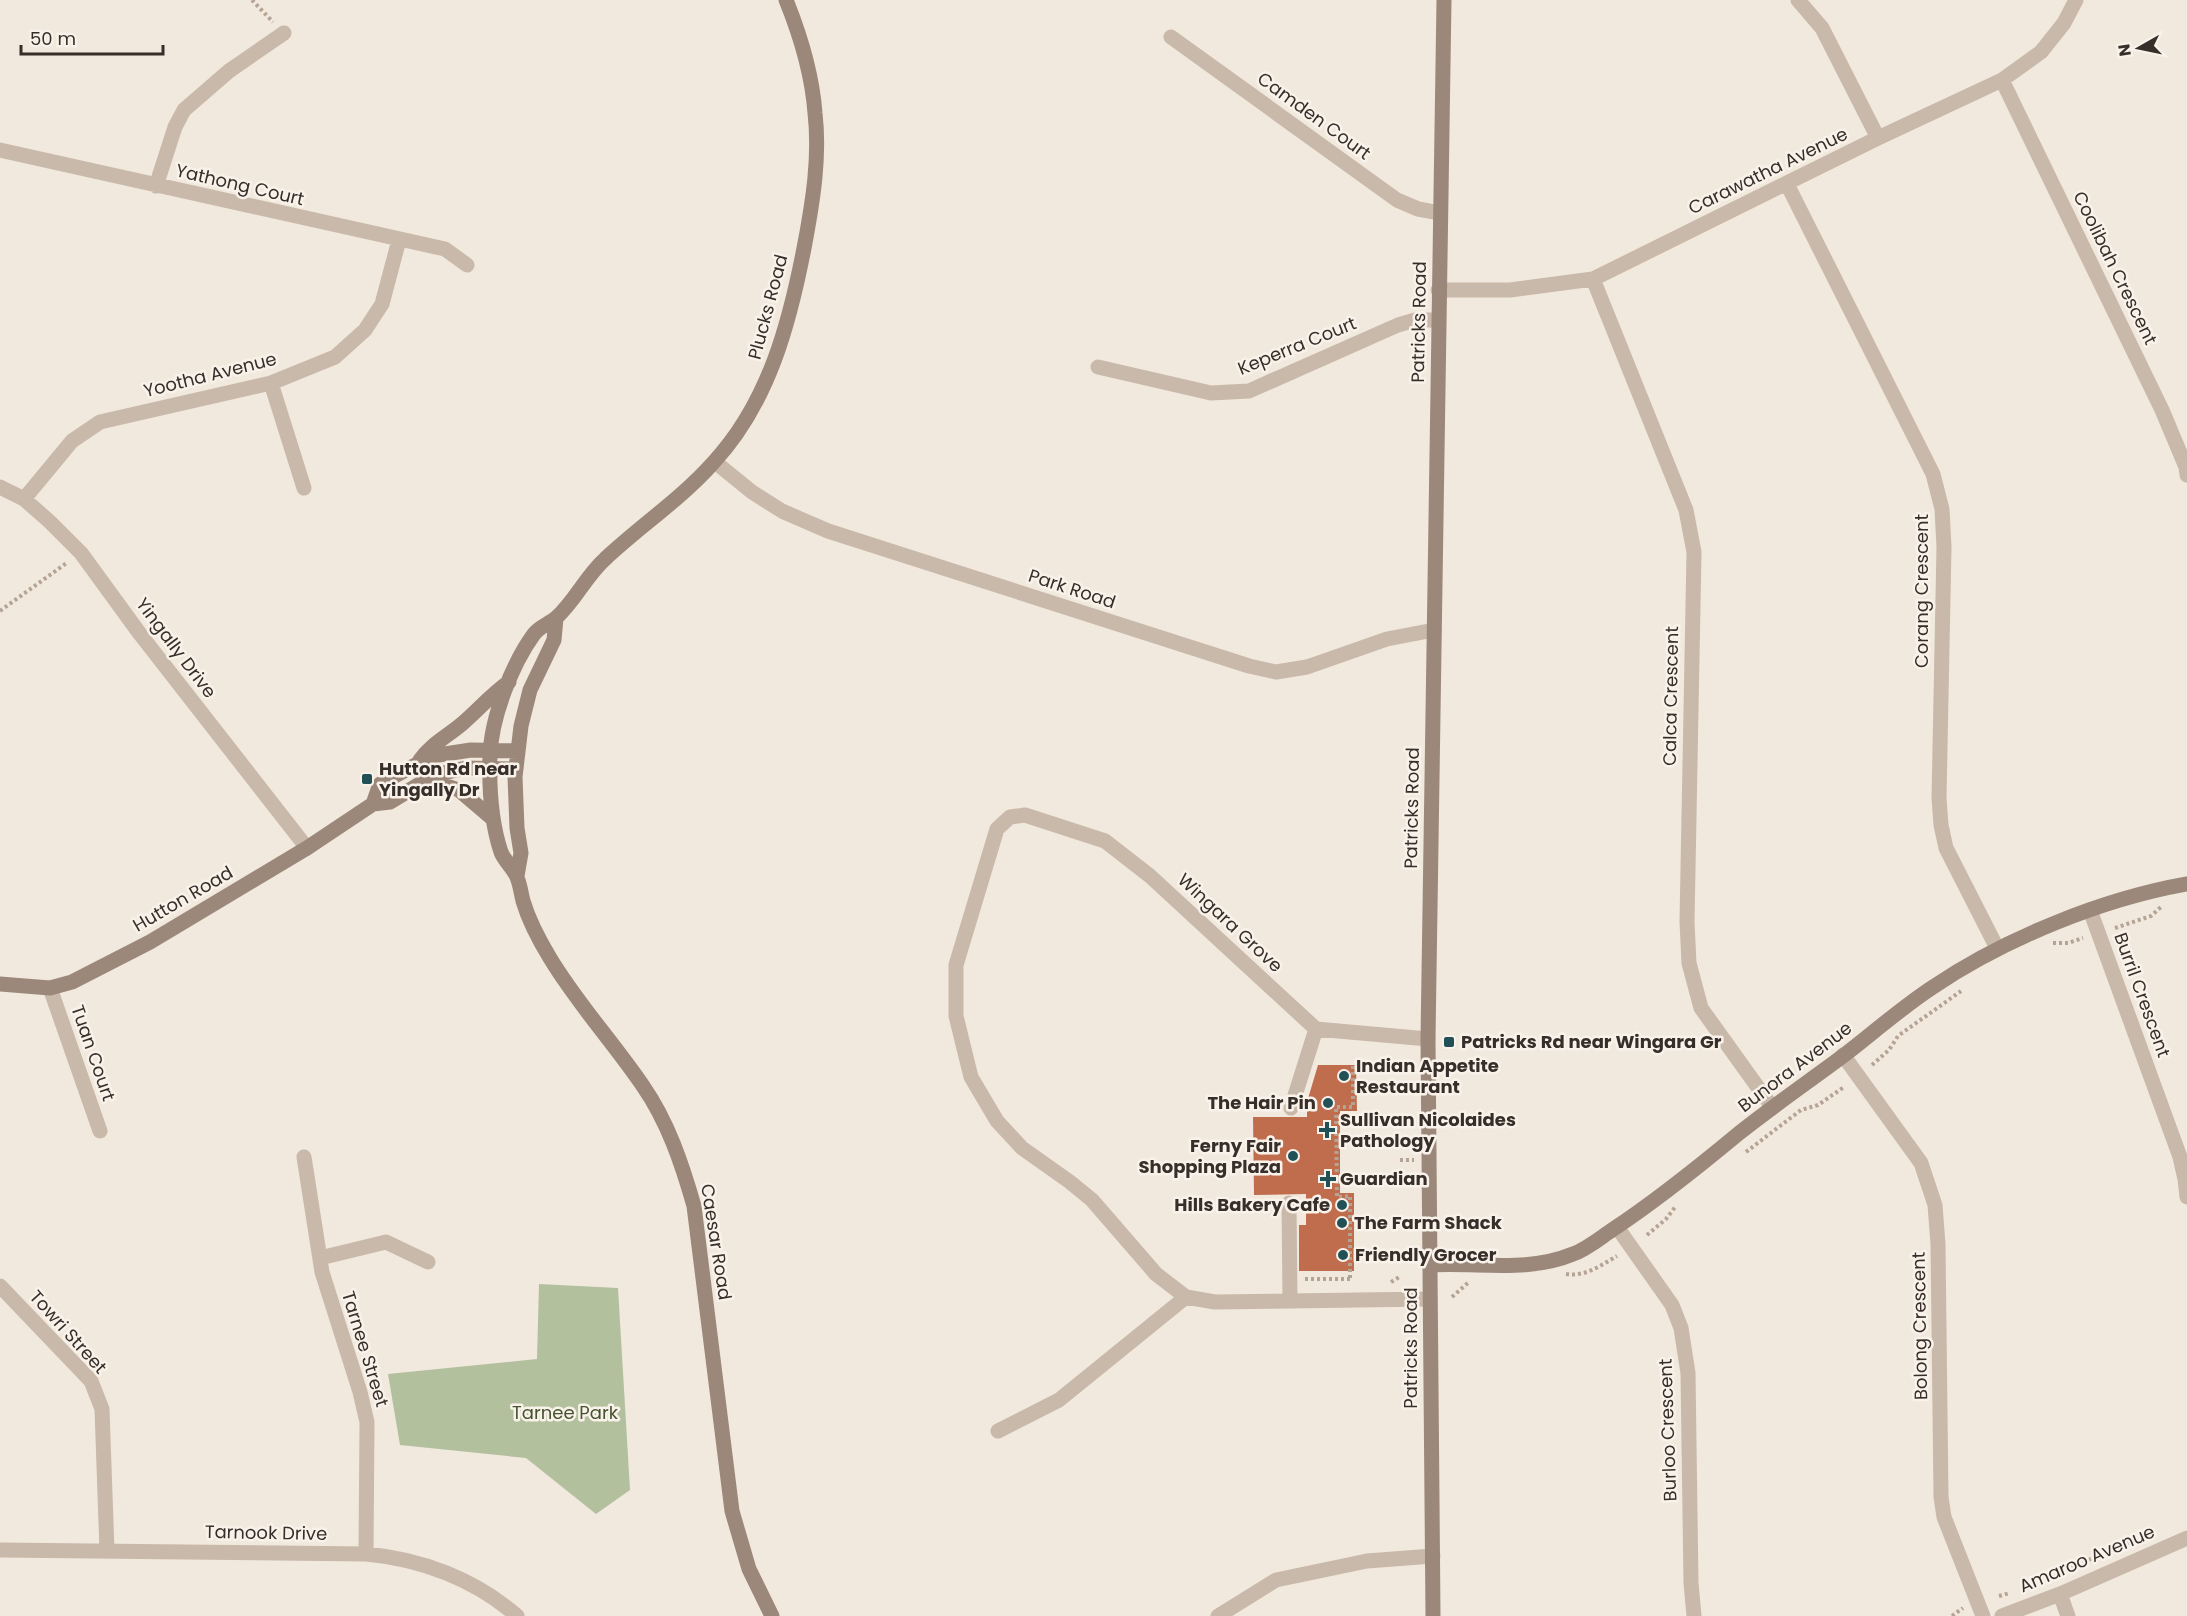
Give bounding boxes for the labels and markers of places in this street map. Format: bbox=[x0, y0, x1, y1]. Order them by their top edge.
place label: Hutton Rd near Yingally Dr bbox=[379, 756, 518, 802]
marker: Hutton Rd near Yingally Dr bbox=[360, 772, 374, 786]
place label: Patricks Rd near Wingara Gr bbox=[1461, 1029, 1722, 1054]
marker: Patricks Rd near Wingara Gr bbox=[1442, 1035, 1456, 1049]
place label: Indian Appetite Restaurant bbox=[1356, 1053, 1499, 1099]
marker: Indian Appetite Restaurant bbox=[1337, 1069, 1351, 1083]
place label: The Hair Pin bbox=[1207, 1090, 1316, 1115]
marker: The Hair Pin bbox=[1321, 1096, 1335, 1110]
place label: Sullivan Nicolaides Pathology bbox=[1340, 1107, 1516, 1153]
marker: Sullivan Nicolaides Pathology bbox=[1318, 1121, 1336, 1139]
place label: Ferny Fair Shopping Plaza bbox=[1138, 1133, 1281, 1179]
marker: Ferny Fair Shopping Plaza bbox=[1286, 1149, 1300, 1163]
place label: Guardian bbox=[1340, 1166, 1428, 1191]
marker: Guardian bbox=[1321, 1172, 1335, 1186]
place label: Hills Bakery Cafe bbox=[1174, 1192, 1330, 1217]
marker: Hills Bakery Cafe bbox=[1335, 1198, 1349, 1212]
place label: The Farm Shack bbox=[1354, 1210, 1503, 1235]
marker: The Farm Shack bbox=[1335, 1216, 1349, 1230]
place label: Friendly Grocer bbox=[1355, 1242, 1497, 1267]
marker: Friendly Grocer bbox=[1336, 1248, 1350, 1262]

